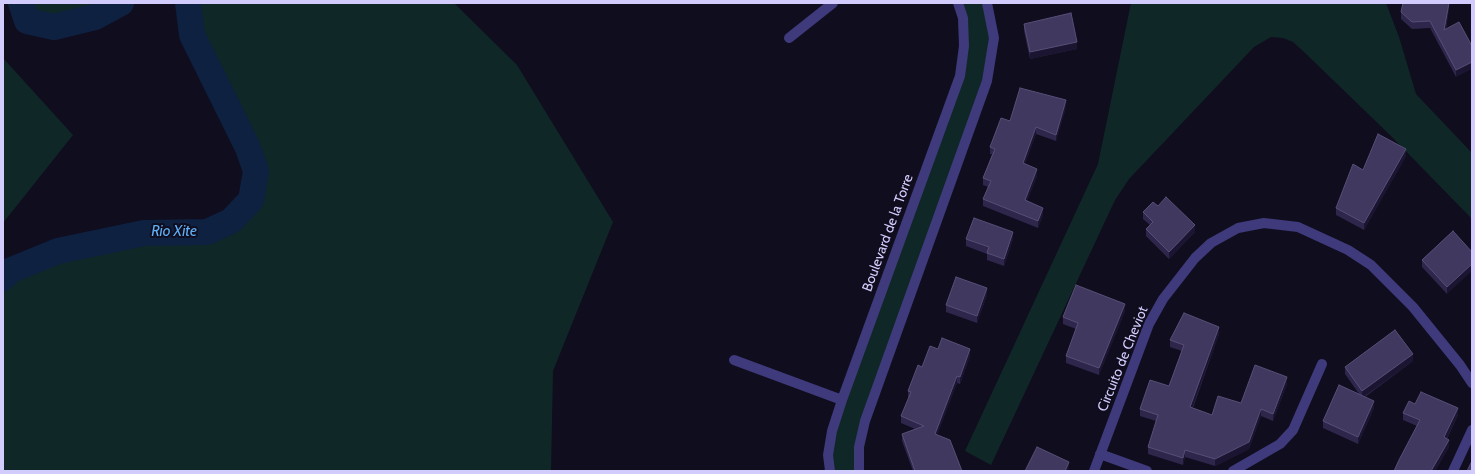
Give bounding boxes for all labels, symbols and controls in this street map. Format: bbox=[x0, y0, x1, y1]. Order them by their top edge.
street label: Boulevard de la Torre bbox=[859, 172, 917, 294]
water label: Rio Xite bbox=[151, 223, 197, 241]
street label: Circuito de Cheviot bbox=[1094, 304, 1152, 414]

